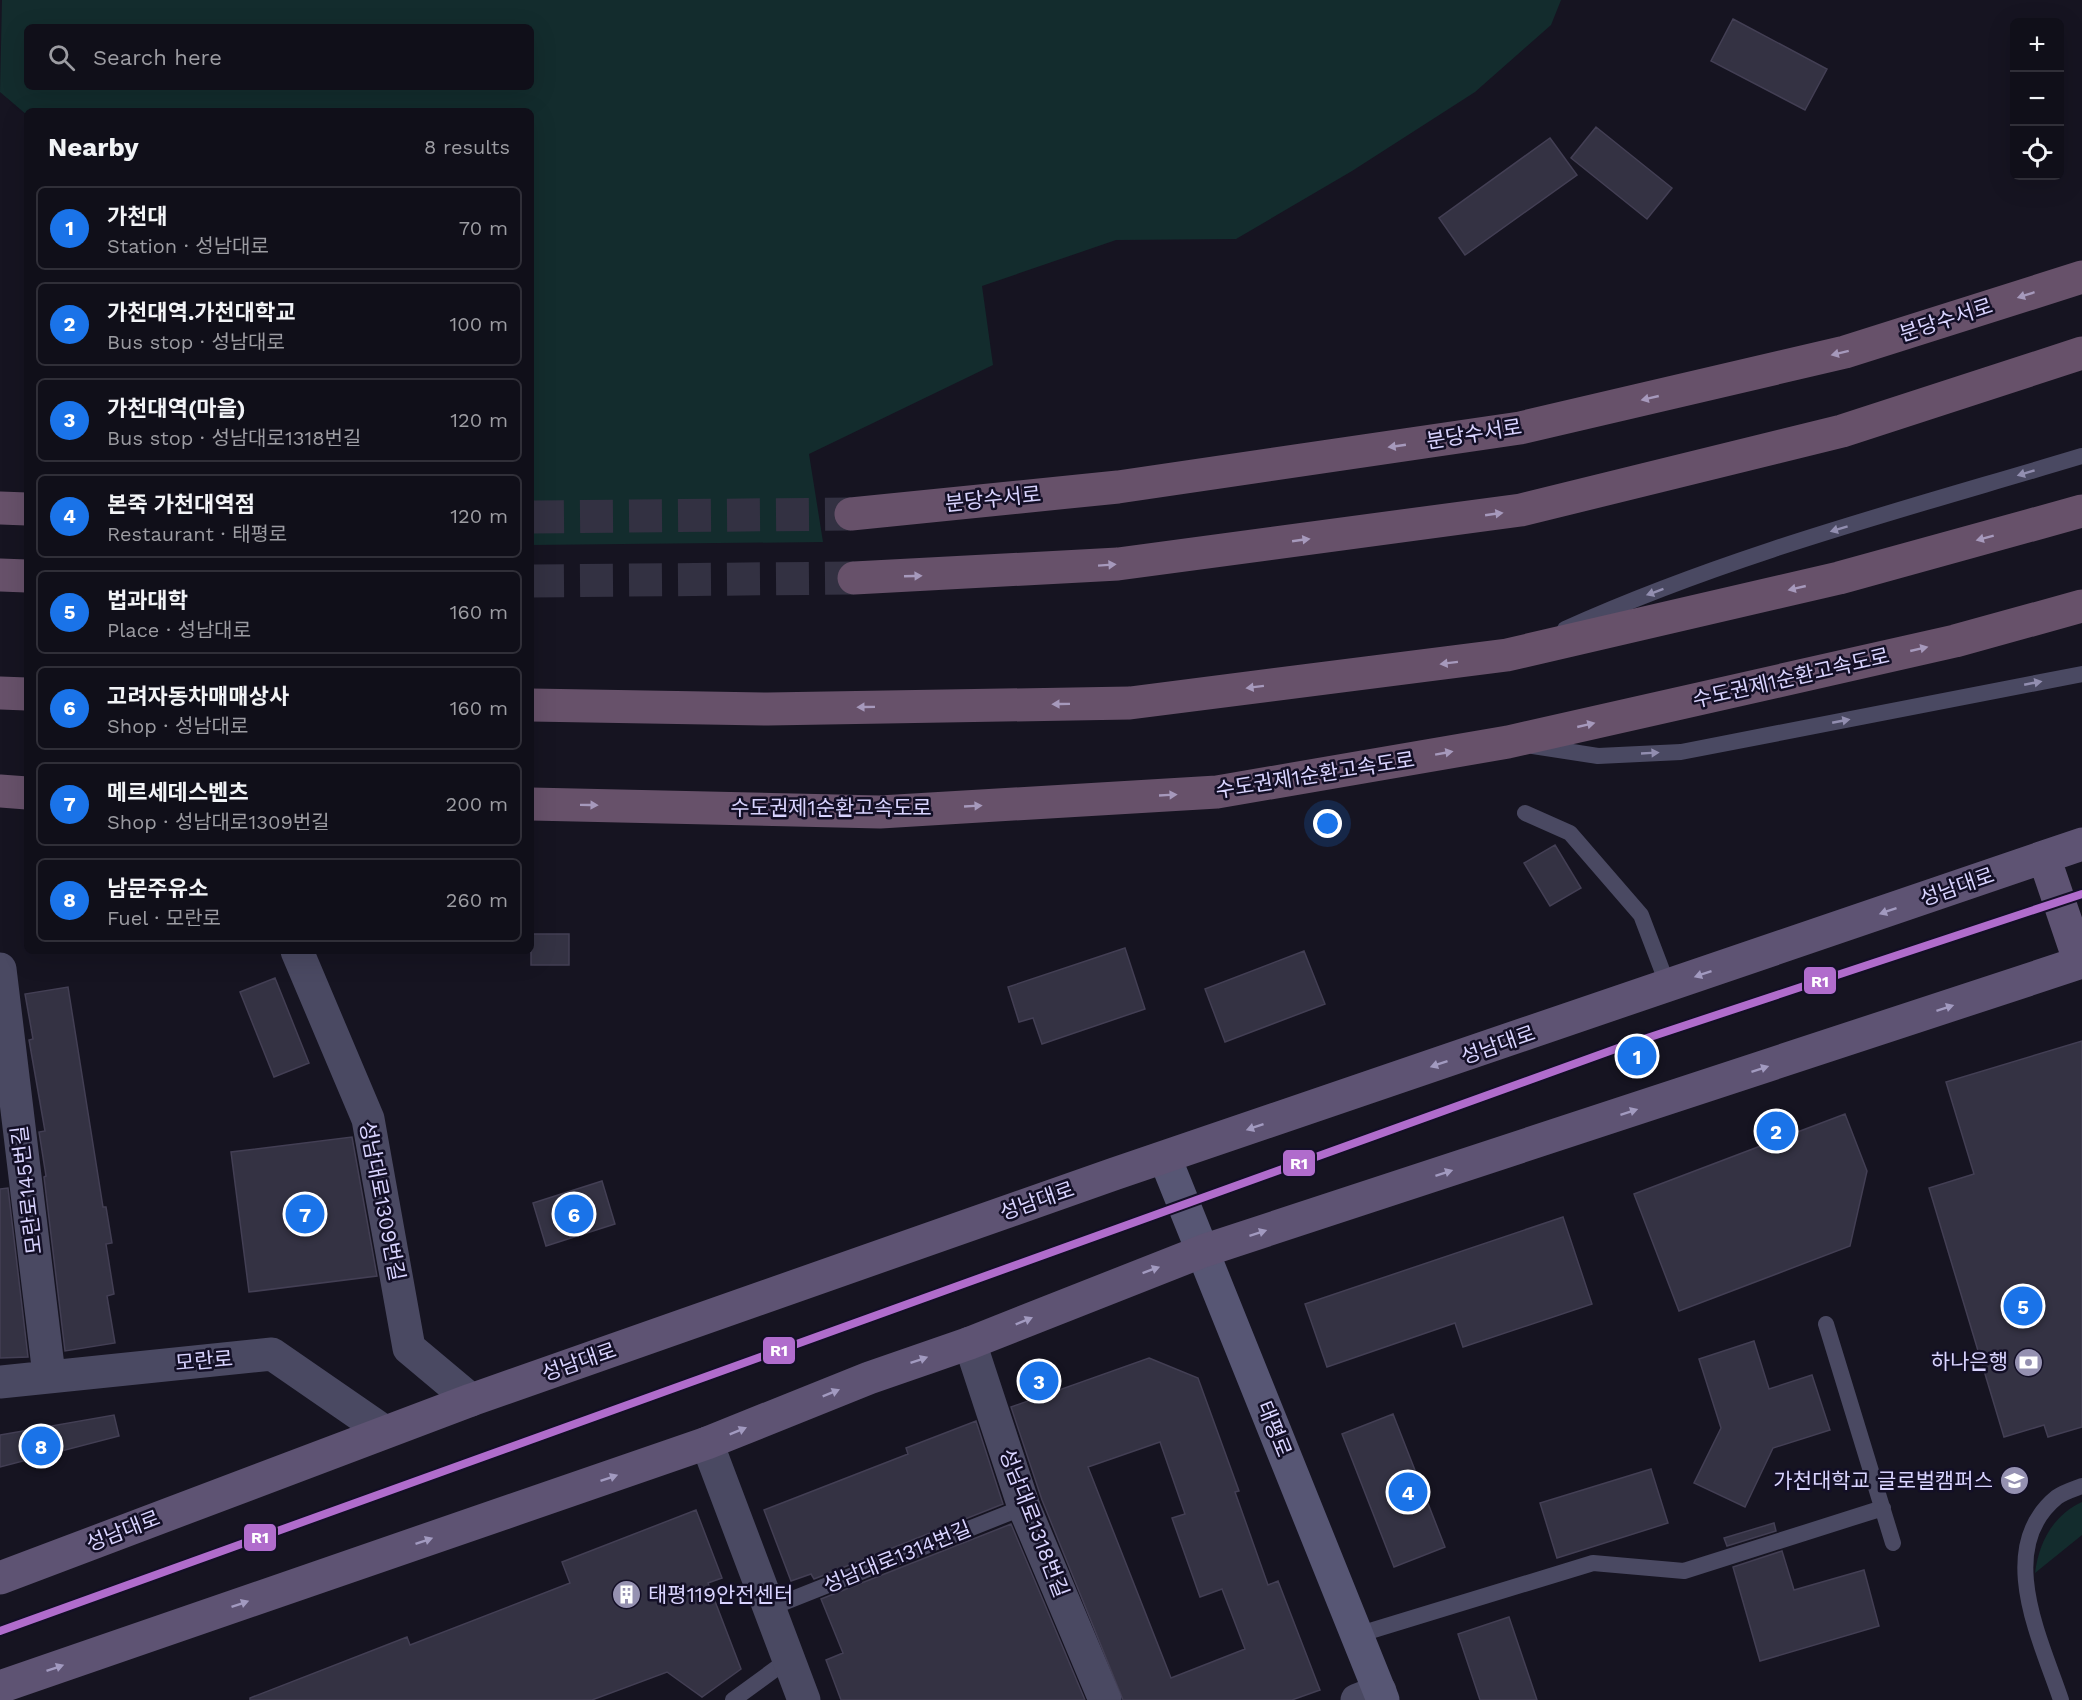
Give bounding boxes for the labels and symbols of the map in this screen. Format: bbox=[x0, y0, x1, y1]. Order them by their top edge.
one-way arrow bbox=[2017, 291, 2035, 300]
street label: 분당수서로 bbox=[1896, 293, 1996, 346]
one-way arrow bbox=[1831, 349, 1849, 359]
one-way arrow bbox=[1641, 393, 1660, 403]
street label: 분당수서로 bbox=[1424, 414, 1524, 453]
one-way arrow bbox=[1387, 441, 1406, 450]
one-way arrow bbox=[2017, 469, 2035, 478]
street label: 분당수서로 bbox=[944, 481, 1042, 516]
one-way arrow bbox=[1484, 510, 1503, 519]
one-way arrow bbox=[1830, 525, 1848, 534]
one-way arrow bbox=[1976, 534, 1994, 543]
one-way arrow bbox=[1291, 535, 1310, 545]
one-way arrow bbox=[1098, 560, 1117, 570]
one-way arrow bbox=[903, 572, 922, 581]
one-way arrow bbox=[1787, 583, 1806, 593]
one-way arrow bbox=[1646, 588, 1664, 597]
street label: 수도권제1순환고속도로 bbox=[1690, 643, 1892, 712]
one-way arrow bbox=[1910, 644, 1929, 654]
one-way arrow bbox=[1439, 658, 1458, 667]
one-way arrow bbox=[2024, 678, 2043, 687]
one-way arrow bbox=[1246, 682, 1265, 692]
one-way arrow bbox=[1052, 699, 1071, 709]
one-way arrow bbox=[857, 702, 876, 712]
one-way arrow bbox=[1832, 715, 1851, 725]
one-way arrow bbox=[1576, 719, 1595, 729]
street label: 수도권제1순환고속도로 bbox=[1214, 746, 1416, 803]
one-way arrow bbox=[1434, 748, 1453, 757]
one-way arrow bbox=[1640, 749, 1659, 758]
one-way arrow bbox=[1158, 790, 1177, 799]
street label: 수도권제1순환고속도로 bbox=[730, 795, 932, 820]
one-way arrow bbox=[580, 800, 599, 810]
one-way arrow bbox=[964, 802, 983, 811]
your location bbox=[1313, 809, 1342, 838]
street label: 성남대로 bbox=[1916, 862, 1997, 911]
one-way arrow bbox=[1879, 906, 1897, 916]
line badge: R1 bbox=[1803, 966, 1837, 995]
one-way arrow bbox=[1694, 970, 1712, 980]
text: R1 bbox=[1811, 972, 1829, 991]
one-way arrow bbox=[1936, 1003, 1954, 1012]
street label: 성남대로 bbox=[1457, 1020, 1538, 1069]
pin: 1 bbox=[1618, 1034, 1656, 1078]
one-way arrow bbox=[1430, 1060, 1448, 1070]
one-way arrow bbox=[1751, 1064, 1769, 1074]
one-way arrow bbox=[1620, 1107, 1638, 1117]
pin: 2 bbox=[1756, 1108, 1796, 1154]
street label: 성남대로1309번길 bbox=[355, 1119, 410, 1283]
one-way arrow bbox=[1246, 1123, 1264, 1133]
street label: 모란로145번길 bbox=[6, 1124, 47, 1256]
line badge: R1 bbox=[1282, 1149, 1316, 1177]
text: R1 bbox=[1290, 1154, 1308, 1173]
one-way arrow bbox=[1435, 1168, 1453, 1177]
street label: 성남대로 bbox=[996, 1176, 1077, 1225]
pin: 7 bbox=[286, 1192, 324, 1236]
pin: 6 bbox=[554, 1192, 594, 1236]
one-way arrow bbox=[1249, 1228, 1267, 1237]
one-way arrow bbox=[1142, 1265, 1160, 1275]
pin: 5 bbox=[2004, 1284, 2042, 1328]
one-way arrow bbox=[1015, 1316, 1033, 1325]
line badge: R1 bbox=[762, 1336, 796, 1365]
street label: 성남대로 bbox=[538, 1337, 619, 1386]
text: R1 bbox=[770, 1341, 788, 1360]
street label: 모란로 bbox=[174, 1346, 234, 1375]
bank icon: 하나은행 bbox=[2013, 1346, 2045, 1378]
place label: 하나은행 bbox=[1931, 1349, 2008, 1374]
one-way arrow bbox=[910, 1355, 928, 1365]
pin: 3 bbox=[1020, 1358, 1058, 1404]
one-way arrow bbox=[822, 1388, 840, 1398]
street label: 태평로 bbox=[1252, 1397, 1297, 1460]
pin: 8 bbox=[22, 1424, 60, 1468]
one-way arrow bbox=[729, 1426, 747, 1436]
street label: 성남대로1318번길 bbox=[995, 1445, 1074, 1601]
school or university icon: 가천대학교 글로벌캠퍼스 bbox=[1998, 1465, 2030, 1497]
place label: 가천대학교 글로벌캠퍼스 bbox=[1773, 1468, 1993, 1493]
pin: 4 bbox=[1388, 1470, 1428, 1514]
one-way arrow bbox=[600, 1472, 618, 1482]
street label: 성남대로 bbox=[82, 1505, 163, 1556]
street label: 성남대로1314번길 bbox=[819, 1515, 974, 1598]
line badge: R1 bbox=[243, 1523, 277, 1552]
text: R1 bbox=[251, 1528, 269, 1547]
one-way arrow bbox=[415, 1536, 433, 1545]
building icon: 태평119안전센터 bbox=[611, 1579, 643, 1611]
place label: 태평119안전센터 bbox=[648, 1582, 793, 1607]
one-way arrow bbox=[231, 1599, 249, 1609]
one-way arrow bbox=[46, 1662, 64, 1672]

